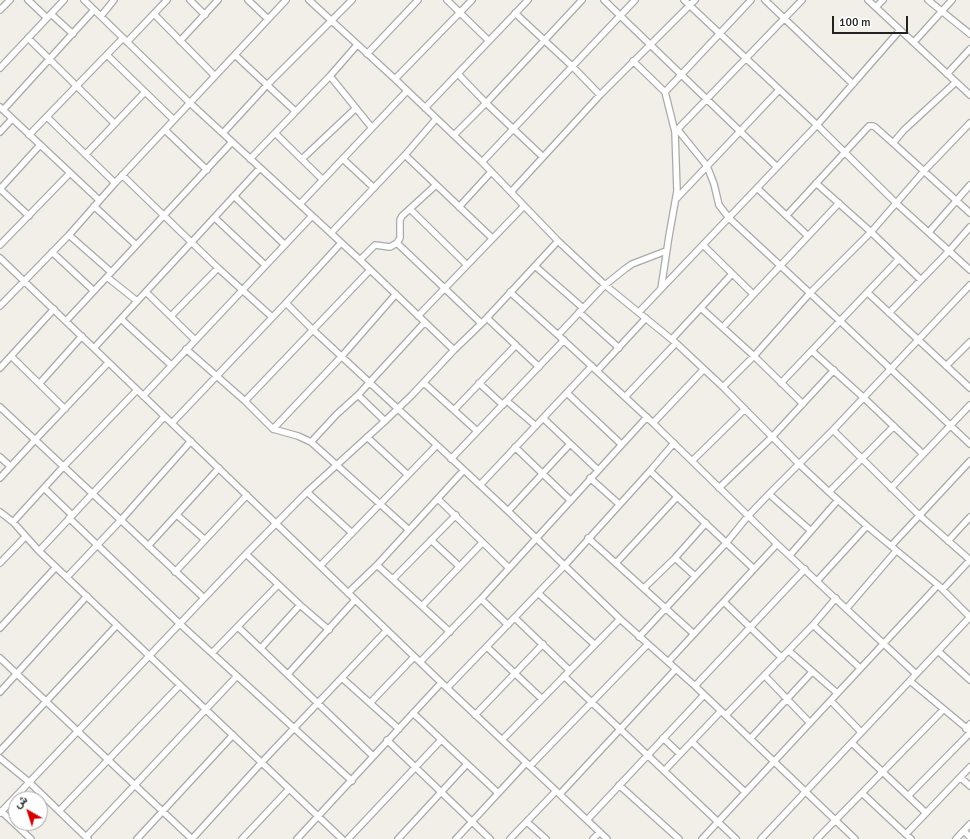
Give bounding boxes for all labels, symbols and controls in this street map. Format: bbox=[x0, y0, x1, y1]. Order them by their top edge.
scale bar bbox=[834, 8, 910, 34]
text: 100 m bbox=[839, 15, 871, 30]
north arrow bbox=[8, 791, 48, 831]
text: ش bbox=[12, 793, 30, 811]

